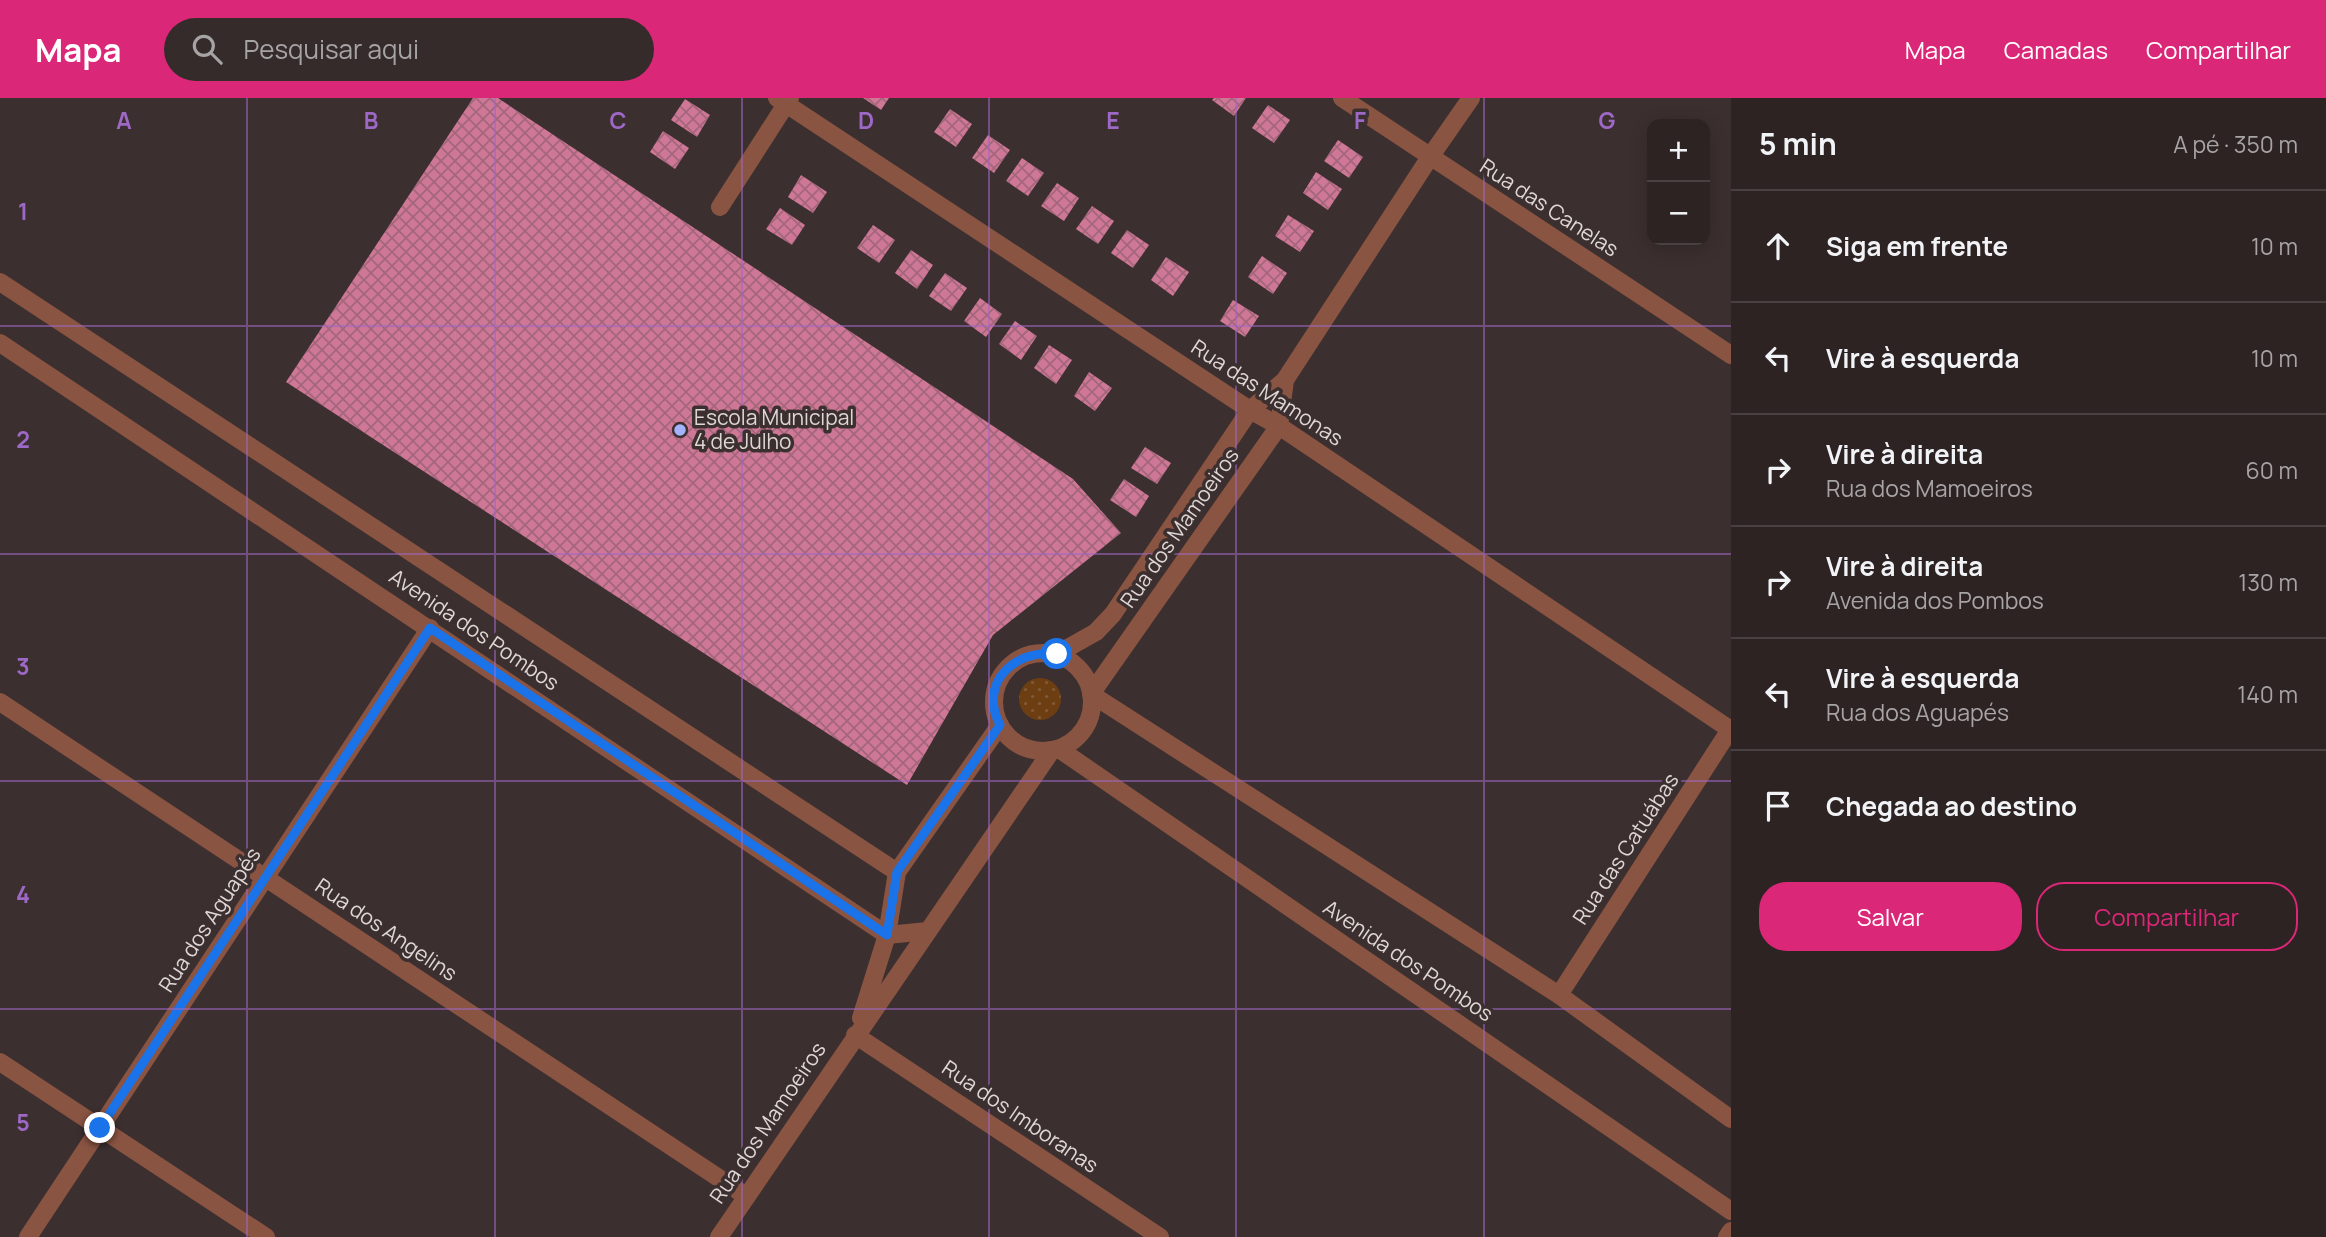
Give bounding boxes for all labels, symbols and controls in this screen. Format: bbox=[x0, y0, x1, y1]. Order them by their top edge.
search box bbox=[164, 18, 654, 81]
text: Mapa bbox=[35, 27, 122, 72]
icon: search bbox=[188, 30, 226, 68]
text: Pesquisar aqui bbox=[244, 31, 419, 67]
text: Mapa bbox=[1905, 33, 1966, 66]
text: Camadas bbox=[2004, 33, 2108, 66]
text: Compartilhar bbox=[2146, 33, 2291, 66]
text: A bbox=[116, 104, 132, 136]
text: B bbox=[364, 104, 378, 136]
text: C bbox=[610, 104, 627, 136]
text: D bbox=[858, 104, 874, 136]
text: E bbox=[1106, 104, 1120, 136]
text: F bbox=[1354, 104, 1366, 136]
text: G bbox=[1599, 104, 1616, 136]
map controls bbox=[1647, 119, 1710, 245]
button: + bbox=[1647, 119, 1710, 182]
text: 5 min bbox=[1759, 123, 1837, 164]
text: A pé · 350 m bbox=[2173, 128, 2298, 160]
street label: Rua das Canelas bbox=[1475, 152, 1624, 262]
button: − bbox=[1647, 182, 1710, 245]
text: 1 bbox=[18, 195, 28, 227]
icon: ahead bbox=[1759, 227, 1797, 265]
text: Siga em frente bbox=[1826, 228, 2008, 264]
text: 10 m bbox=[2251, 230, 2298, 262]
street label: Rua das Mamonas bbox=[1186, 333, 1349, 452]
icon: left bbox=[1759, 339, 1797, 377]
text: Vire à esquerda bbox=[1826, 340, 2019, 376]
text: 10 m bbox=[2251, 342, 2298, 374]
place label: Escola Municipal 4 de Julho bbox=[694, 403, 854, 455]
marker: Escola Municipal 4 de Julho bbox=[672, 422, 688, 438]
text: 2 bbox=[16, 423, 30, 455]
text: Vire à direita bbox=[1826, 436, 1983, 472]
street label: Rua dos Mamoeiros bbox=[1114, 442, 1245, 613]
icon: right bbox=[1759, 451, 1797, 489]
text: 60 m bbox=[2246, 454, 2298, 486]
text: Rua dos Mamoeiros bbox=[1826, 472, 2033, 504]
text: Vire à direita bbox=[1826, 548, 1983, 584]
street label: Avenida dos Pombos bbox=[384, 562, 565, 696]
icon: right bbox=[1759, 563, 1797, 601]
text: 130 m bbox=[2238, 566, 2298, 598]
text: Avenida dos Pombos bbox=[1826, 584, 2044, 616]
route start bbox=[1041, 638, 1072, 669]
text: 3 bbox=[16, 650, 30, 682]
text: Vire à esquerda bbox=[1826, 660, 2019, 696]
icon: left bbox=[1759, 675, 1797, 713]
text: 140 m bbox=[2237, 678, 2298, 710]
text: Rua dos Aguapés bbox=[1826, 696, 2009, 728]
street label: Rua das Catuábas bbox=[1566, 767, 1685, 930]
icon: arrive bbox=[1759, 787, 1797, 825]
text: Chegada ao destino bbox=[1826, 788, 2077, 824]
street label: Rua dos Aguapés bbox=[152, 842, 266, 997]
street label: Rua dos Angelins bbox=[310, 871, 463, 987]
text: 4 bbox=[16, 878, 30, 910]
button: Salvar bbox=[1759, 882, 2022, 951]
button: Compartilhar bbox=[2036, 882, 2298, 951]
street label: Avenida dos Pombos bbox=[1318, 893, 1499, 1027]
street label: Rua dos Mamoeiros bbox=[703, 1036, 832, 1209]
street label: Rua dos Imboranas bbox=[937, 1053, 1104, 1179]
text: 5 bbox=[16, 1106, 30, 1138]
route end bbox=[84, 1112, 115, 1143]

